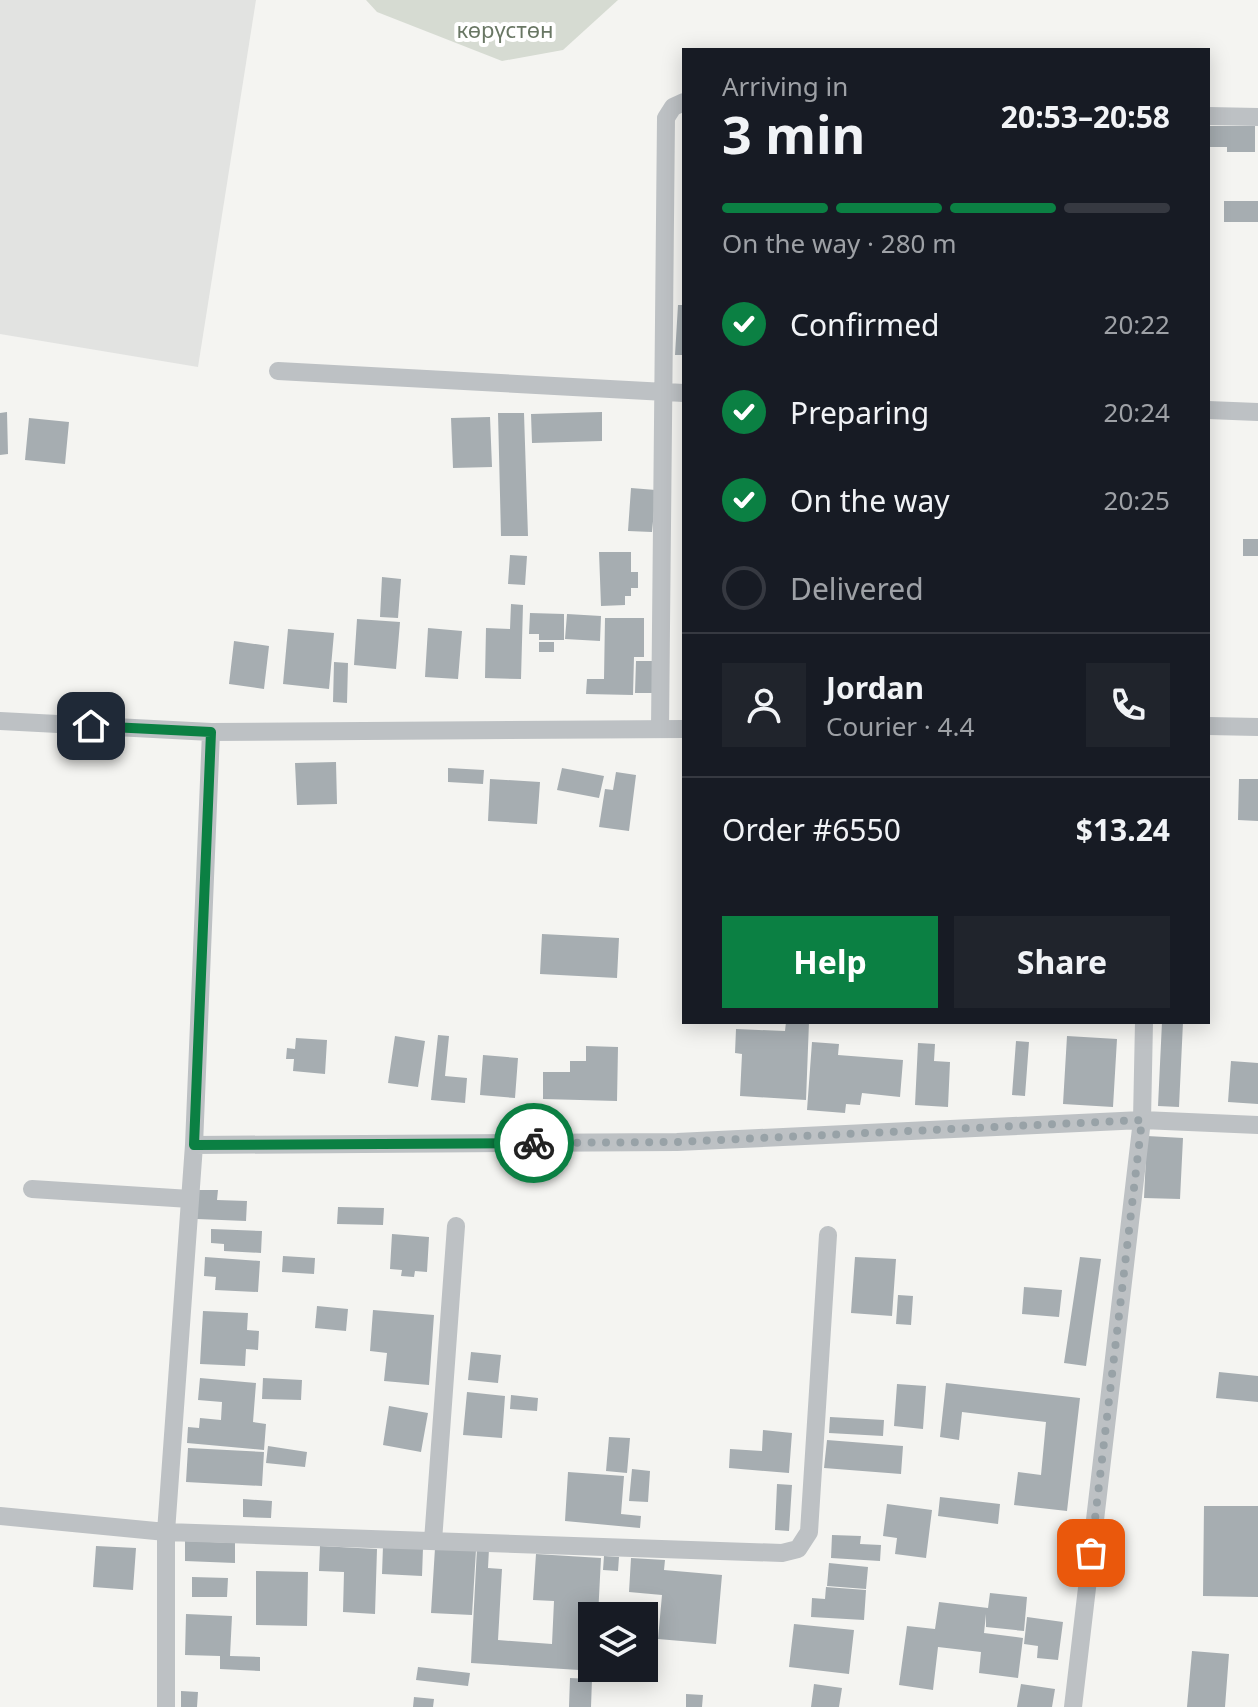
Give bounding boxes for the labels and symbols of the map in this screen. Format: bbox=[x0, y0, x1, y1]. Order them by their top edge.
park label: көрүстөн bbox=[457, 14, 554, 44]
pin bbox=[57, 692, 125, 760]
courier bbox=[494, 1103, 574, 1183]
pin bbox=[1057, 1519, 1125, 1587]

